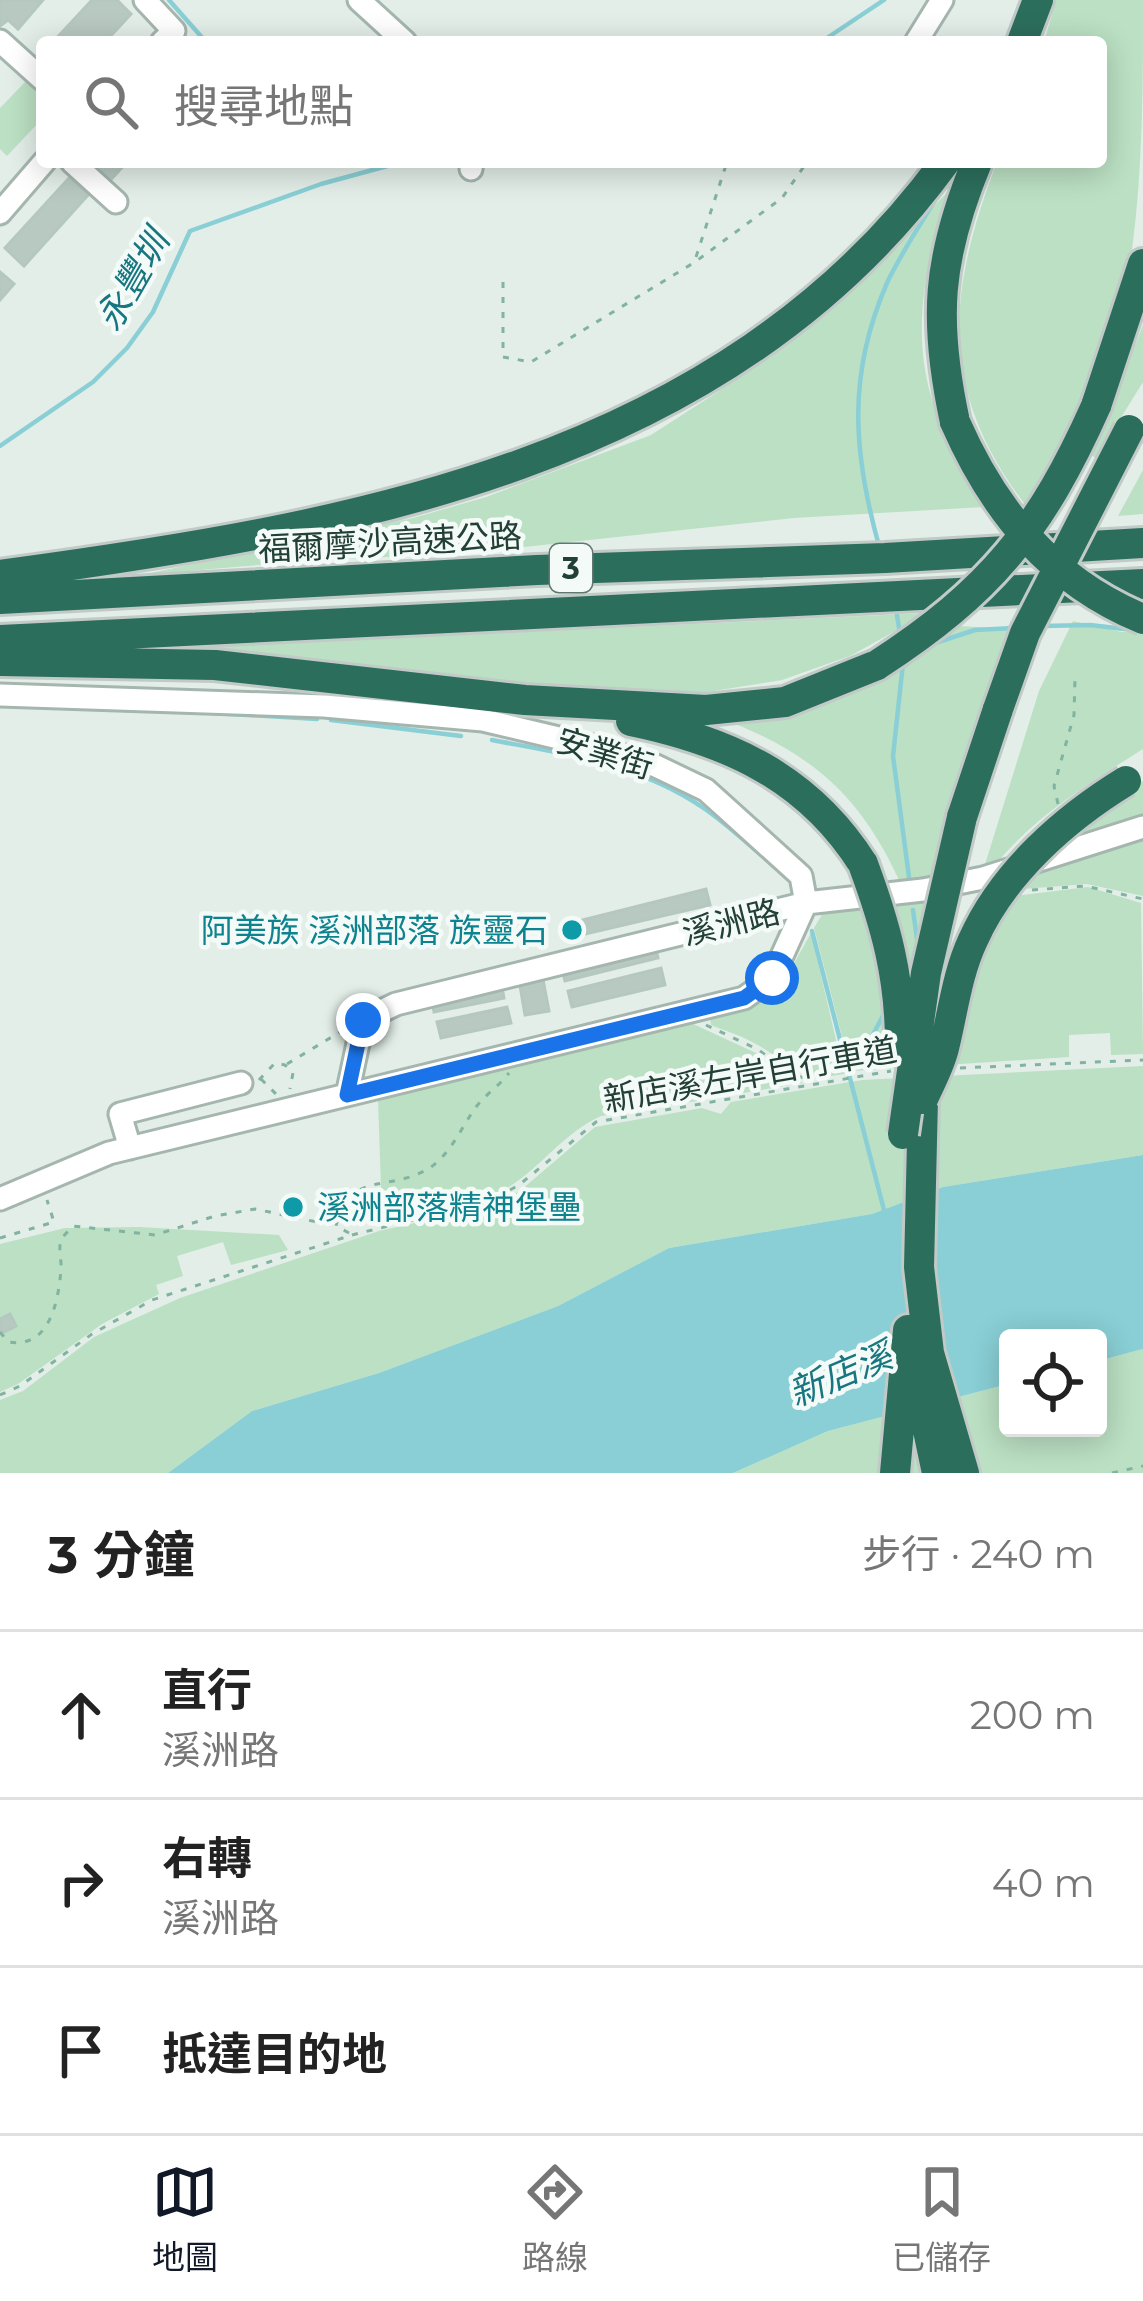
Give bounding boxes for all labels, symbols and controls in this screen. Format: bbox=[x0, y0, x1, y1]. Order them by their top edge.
search box bbox=[36, 36, 1107, 168]
icon: search bbox=[78, 69, 144, 135]
text: 搜尋地點 bbox=[174, 78, 354, 133]
water label: 永豐圳 bbox=[86, 218, 181, 338]
street label: 福爾摩沙高速公路 bbox=[257, 515, 523, 569]
road number: 3 bbox=[550, 544, 592, 592]
street label: 安業街 bbox=[552, 719, 658, 787]
street label: 溪洲路 bbox=[678, 891, 784, 953]
place label: 阿美族 溪洲部落 族靈石 bbox=[201, 910, 548, 950]
marker: 阿美族 溪洲部落 族靈石 bbox=[559, 917, 585, 943]
route start bbox=[745, 951, 799, 1005]
route end bbox=[336, 993, 390, 1047]
street label: 新店溪左岸自行車道 bbox=[600, 1029, 900, 1119]
place label: 溪洲部落精神堡壘 bbox=[317, 1187, 581, 1227]
marker: 溪洲部落精神堡壘 bbox=[280, 1194, 306, 1220]
map controls bbox=[999, 1329, 1107, 1437]
button: locate bbox=[999, 1329, 1107, 1437]
water label: 新店溪 bbox=[782, 1331, 903, 1415]
text: 3 分鐘 bbox=[48, 1524, 195, 1586]
text: 步行 · 240 m bbox=[862, 1530, 1095, 1578]
text: 直行 bbox=[162, 1662, 252, 1717]
icon: ahead bbox=[48, 1682, 114, 1748]
text: 200 m bbox=[970, 1691, 1095, 1739]
text: 溪洲路 bbox=[162, 1726, 279, 1774]
text: 右轉 bbox=[162, 1830, 252, 1885]
icon: right bbox=[48, 1850, 114, 1916]
text: 40 m bbox=[992, 1859, 1095, 1907]
text: 溪洲路 bbox=[162, 1894, 279, 1942]
icon: arrive bbox=[48, 2018, 114, 2084]
text: 抵達目的地 bbox=[162, 2026, 387, 2081]
tab: 地圖 bbox=[152, 2159, 218, 2279]
tab: 路線 bbox=[522, 2159, 588, 2279]
tab: 已儲存 bbox=[892, 2159, 991, 2279]

